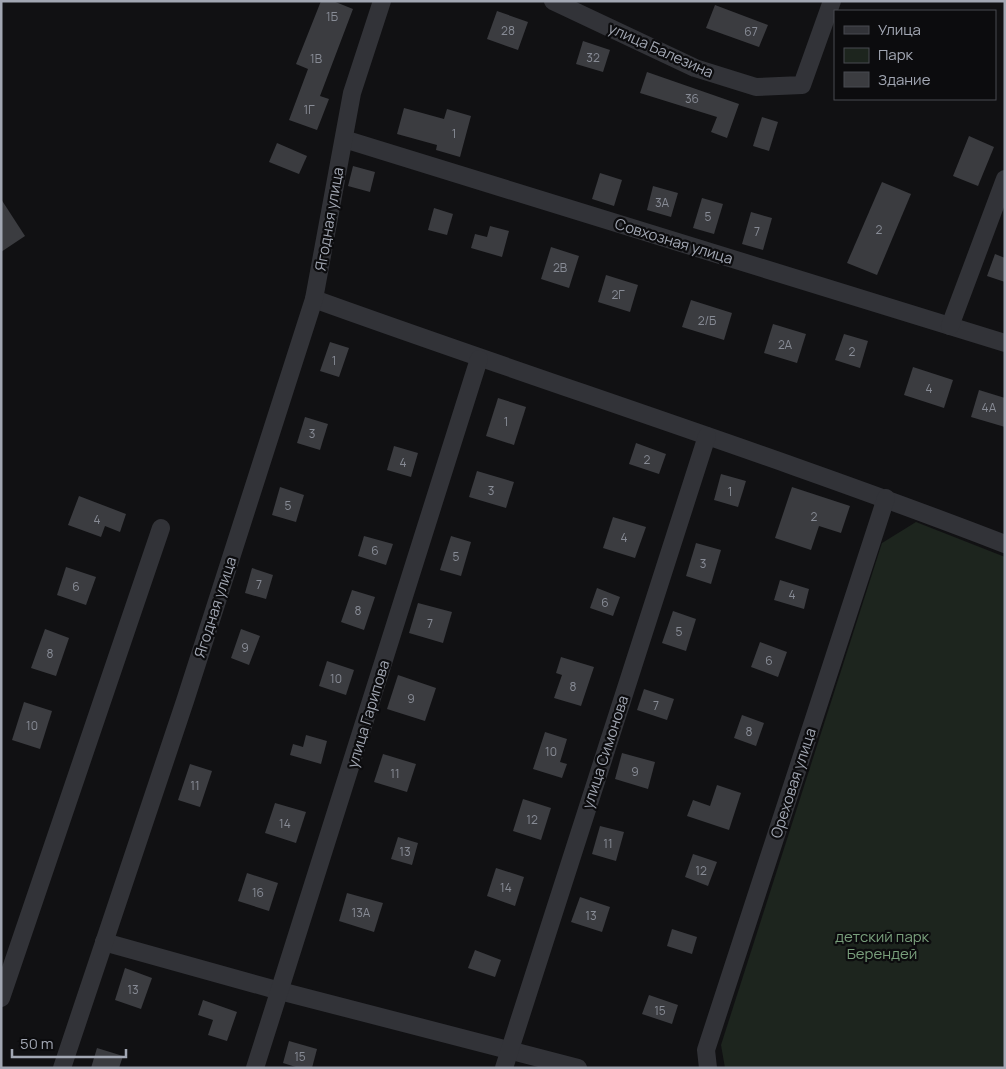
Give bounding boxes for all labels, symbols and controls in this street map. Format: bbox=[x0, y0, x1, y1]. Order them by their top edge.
house number: 1Б bbox=[326, 8, 338, 25]
legend bbox=[834, 10, 996, 100]
street label: улица Балезина bbox=[605, 17, 717, 83]
text: Улица bbox=[878, 19, 921, 40]
house number: 28 bbox=[501, 22, 515, 39]
house number: 67 bbox=[744, 23, 758, 40]
text: Парк bbox=[878, 44, 914, 65]
house number: 32 bbox=[586, 49, 600, 66]
house number: 1В bbox=[310, 50, 322, 67]
text: Здание bbox=[878, 69, 931, 90]
house number: 36 bbox=[685, 90, 699, 107]
house number: 1Г bbox=[303, 101, 315, 118]
house number: 1 bbox=[452, 125, 456, 142]
street label: Ягодная улица bbox=[310, 165, 348, 273]
house number: 3А bbox=[655, 194, 670, 211]
house number: 5 bbox=[705, 208, 712, 225]
street label: Совхозная улица bbox=[612, 213, 736, 269]
house number: 2 bbox=[876, 221, 883, 238]
house number: 7 bbox=[754, 223, 760, 240]
house number: 2В bbox=[553, 259, 567, 276]
house number: 2Г bbox=[611, 286, 625, 303]
house number: 2/Б bbox=[698, 312, 716, 329]
house number: 2А bbox=[778, 336, 792, 353]
house number: 2 bbox=[849, 343, 856, 360]
house number: 1 bbox=[332, 352, 336, 369]
house number: 4 bbox=[925, 380, 933, 397]
house number: 4А bbox=[982, 399, 997, 416]
house number: 1 bbox=[504, 413, 508, 430]
house number: 3 bbox=[309, 425, 315, 442]
house number: 2 bbox=[644, 451, 651, 468]
house number: 4 bbox=[399, 454, 407, 471]
house number: 3 bbox=[488, 482, 494, 499]
house number: 1 bbox=[728, 483, 732, 500]
house number: 5 bbox=[285, 497, 292, 514]
house number: 2 bbox=[811, 508, 818, 525]
house number: 4 bbox=[93, 511, 101, 528]
house number: 4 bbox=[620, 529, 628, 546]
house number: 6 bbox=[371, 542, 379, 559]
house number: 5 bbox=[453, 548, 460, 565]
street label: Ягодная улица bbox=[189, 554, 241, 660]
house number: 3 bbox=[700, 555, 706, 572]
house number: 7 bbox=[256, 576, 262, 593]
house number: 6 bbox=[72, 578, 80, 595]
house number: 4 bbox=[788, 586, 796, 603]
house number: 6 bbox=[601, 594, 609, 611]
house number: 8 bbox=[355, 602, 362, 619]
house number: 7 bbox=[427, 615, 433, 632]
house number: 5 bbox=[676, 623, 683, 640]
house number: 9 bbox=[241, 639, 249, 656]
house number: 8 bbox=[47, 645, 54, 662]
house number: 6 bbox=[765, 652, 773, 669]
street label: улица Гарипова bbox=[342, 657, 394, 771]
house number: 10 bbox=[330, 670, 342, 687]
house number: 8 bbox=[570, 678, 577, 695]
house number: 9 bbox=[407, 690, 415, 707]
street label: улица Симонова bbox=[577, 693, 633, 811]
house number: 7 bbox=[653, 697, 659, 714]
house number: 10 bbox=[26, 717, 38, 734]
house number: 8 bbox=[746, 723, 753, 740]
street label: Ореховая улица bbox=[765, 725, 821, 841]
house number: 10 bbox=[545, 743, 557, 760]
house number: 9 bbox=[631, 763, 639, 780]
house number: 11 bbox=[390, 765, 400, 782]
house number: 11 bbox=[190, 777, 200, 794]
house number: 12 bbox=[526, 811, 538, 828]
house number: 14 bbox=[279, 815, 291, 832]
house number: 11 bbox=[603, 835, 613, 852]
house number: 13 bbox=[399, 843, 411, 860]
house number: 12 bbox=[695, 862, 707, 879]
house number: 14 bbox=[500, 879, 512, 896]
house number: 16 bbox=[252, 884, 264, 901]
house number: 13А bbox=[352, 904, 371, 921]
house number: 13 bbox=[585, 907, 597, 924]
park label: детский парк Берендей bbox=[835, 926, 930, 964]
house number: 13 bbox=[127, 981, 139, 998]
house number: 15 bbox=[654, 1002, 666, 1019]
scale bar bbox=[12, 1026, 126, 1058]
text: 50 m bbox=[20, 1033, 54, 1054]
house number: 15 bbox=[294, 1048, 306, 1065]

